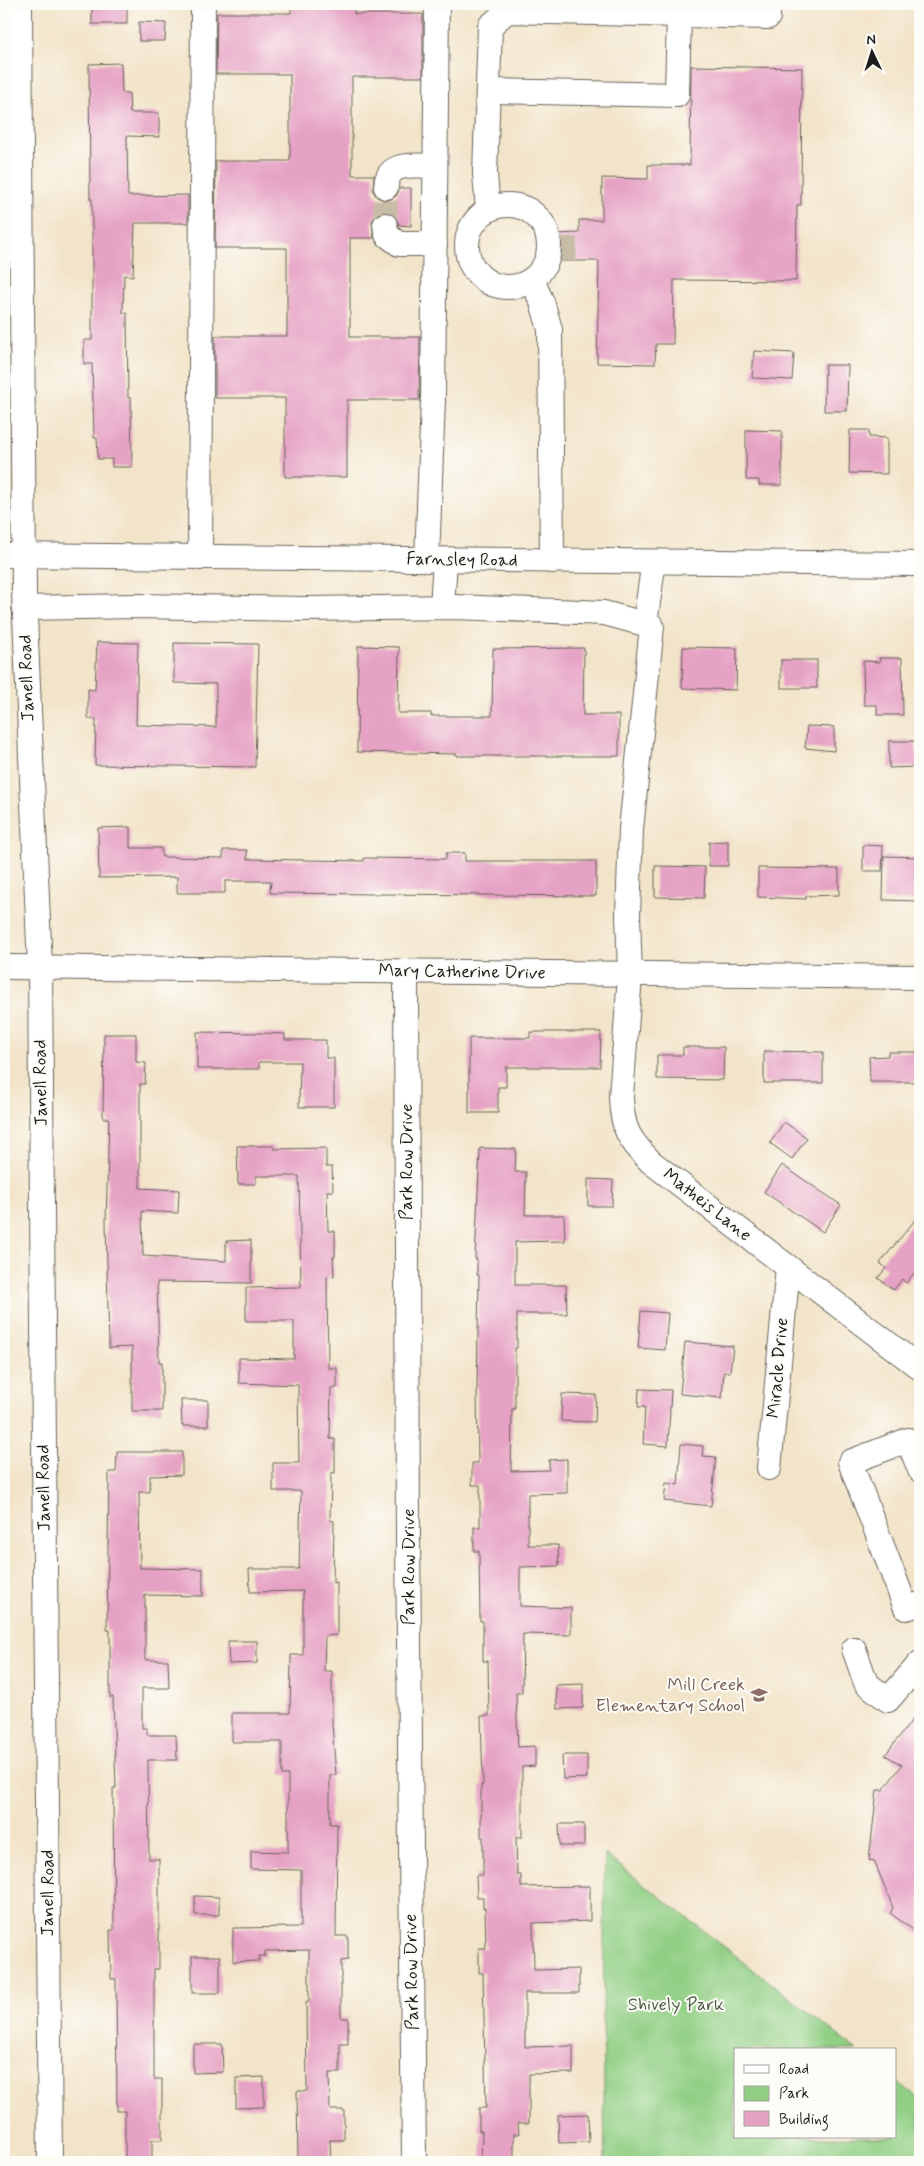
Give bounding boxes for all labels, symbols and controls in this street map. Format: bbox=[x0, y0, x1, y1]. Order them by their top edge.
north arrow bbox=[846, 28, 896, 78]
text: N bbox=[866, 31, 876, 49]
street label: Farnsley Road bbox=[406, 547, 518, 573]
street label: Janell Road bbox=[13, 634, 41, 722]
street label: Mary Catherine Drive bbox=[378, 959, 546, 985]
street label: Janell Road bbox=[28, 1039, 54, 1127]
street label: Park Row Drive bbox=[395, 1104, 419, 1220]
street label: Matheis Lane bbox=[658, 1163, 756, 1247]
street label: Miracle Drive bbox=[762, 1317, 794, 1419]
street label: Janell Road bbox=[31, 1444, 57, 1532]
street label: Park Row Drive bbox=[397, 1509, 421, 1625]
place label: Mill Creek Elementary School bbox=[595, 1673, 745, 1718]
school or university icon: Mill Creek Elementary School bbox=[749, 1685, 769, 1705]
street label: Janell Road bbox=[36, 1850, 60, 1936]
street label: Park Row Drive bbox=[399, 1914, 425, 2030]
park label: Shively Park bbox=[628, 1993, 724, 2017]
legend bbox=[734, 2048, 896, 2138]
text: Road bbox=[779, 2060, 809, 2080]
text: Park bbox=[779, 2084, 809, 2104]
text: Building bbox=[779, 2110, 829, 2131]

